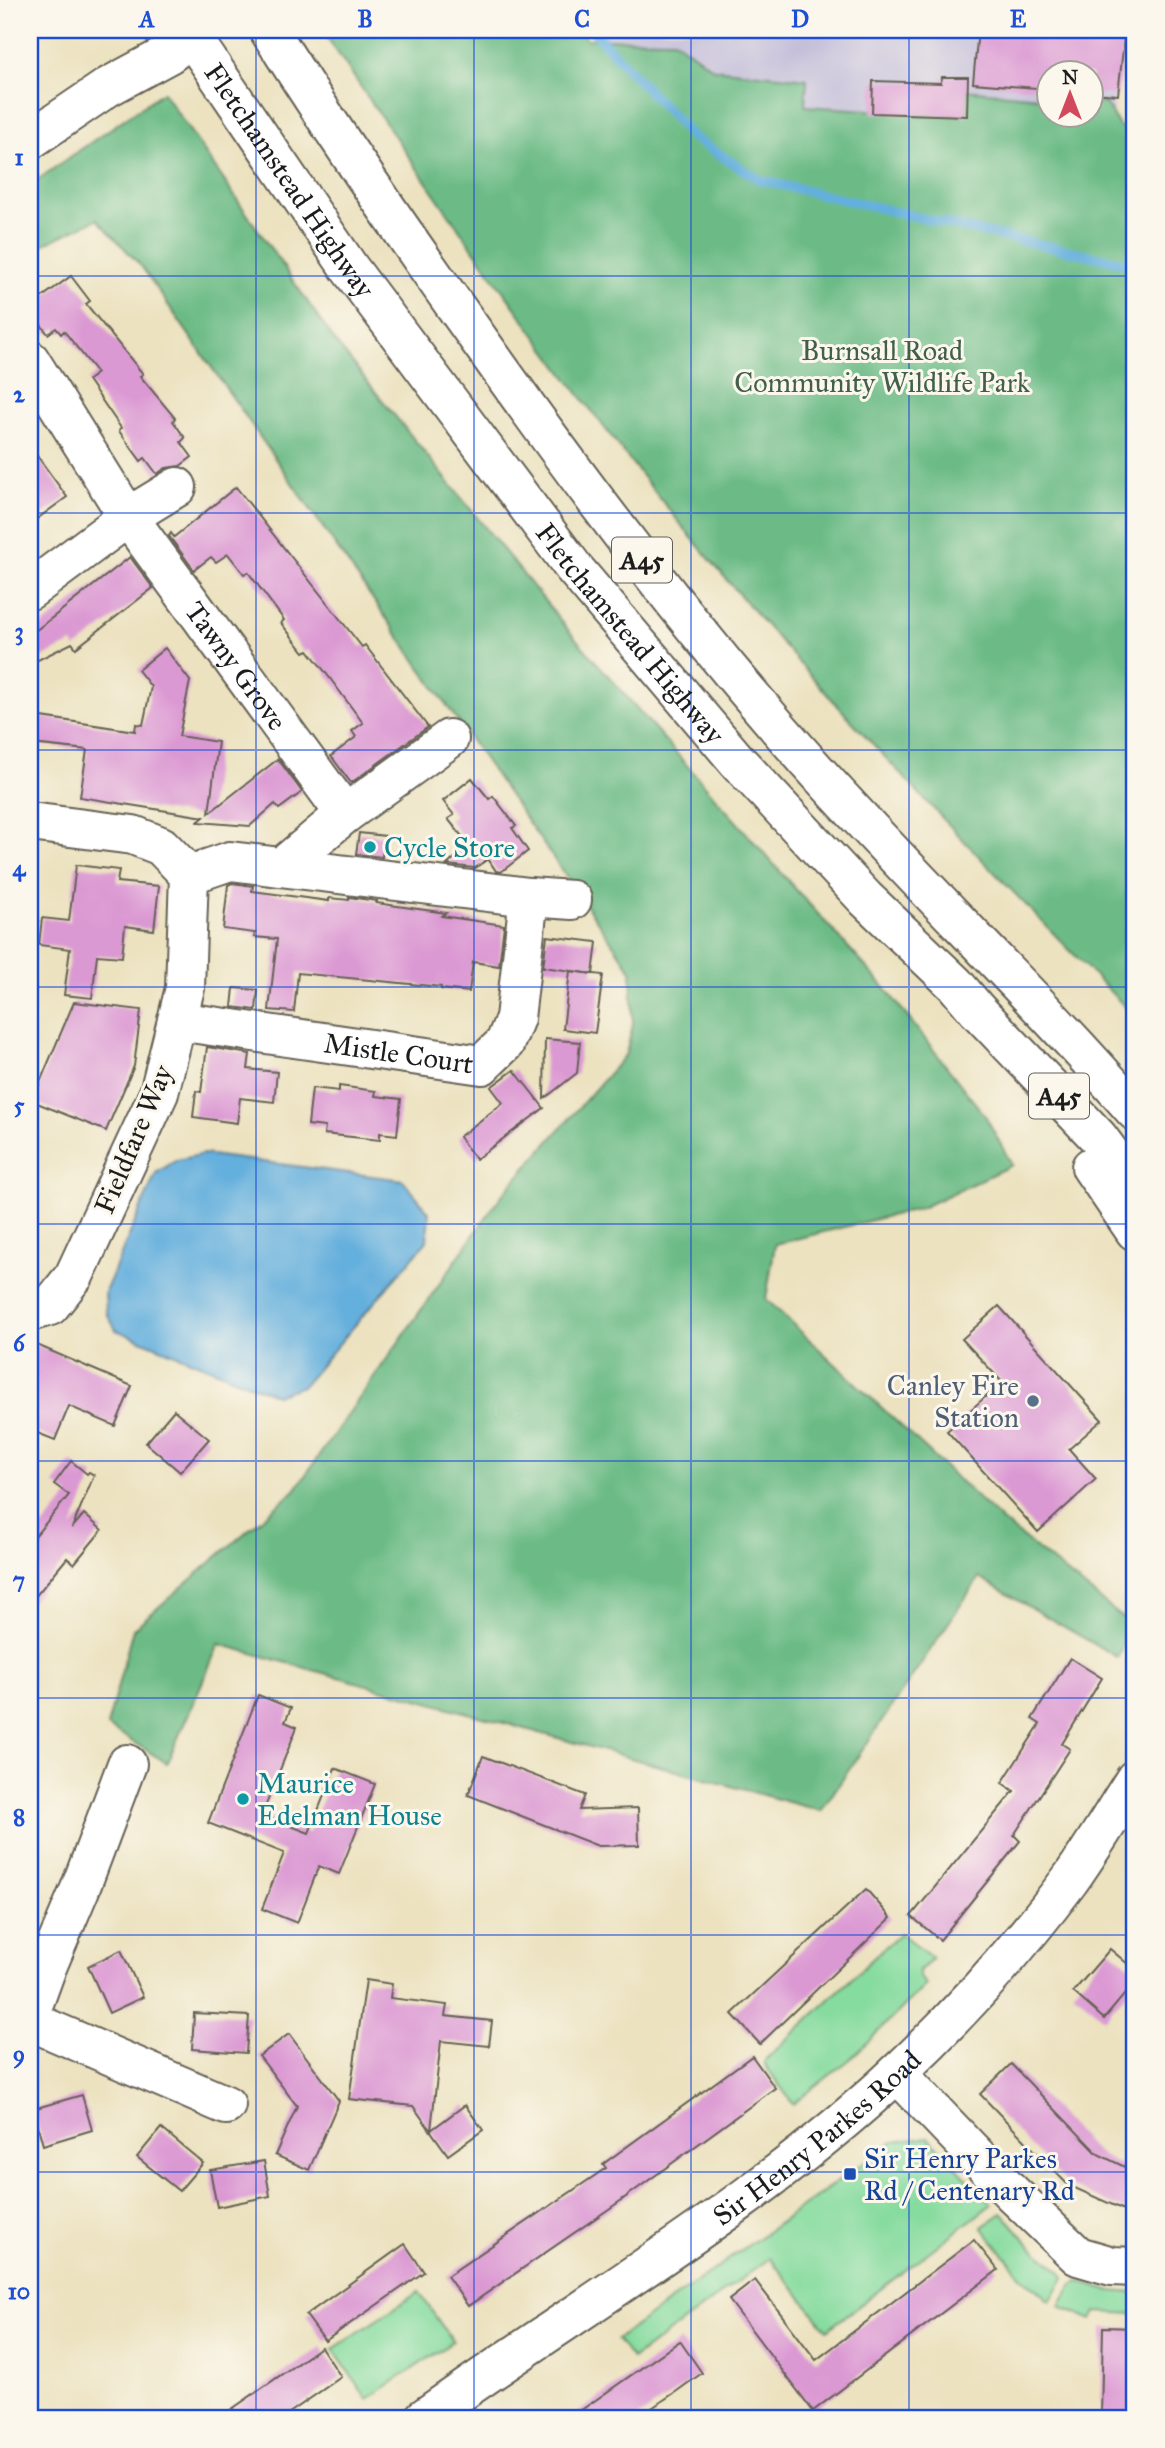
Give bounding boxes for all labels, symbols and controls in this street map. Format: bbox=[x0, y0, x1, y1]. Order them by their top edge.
text: A bbox=[137, 5, 155, 33]
text: B bbox=[357, 5, 373, 33]
text: C bbox=[574, 5, 590, 33]
text: D bbox=[791, 5, 809, 33]
text: E bbox=[1010, 5, 1027, 33]
street label: Fletchamstead Highway bbox=[197, 56, 383, 305]
north arrow bbox=[1036, 60, 1106, 130]
text: N bbox=[1062, 66, 1078, 89]
text: 1 bbox=[14, 143, 24, 171]
park label: Burnsall Road Community Wildlife Park bbox=[734, 333, 1030, 400]
text: 2 bbox=[13, 380, 25, 408]
street label: Fletchamstead Highway bbox=[528, 516, 733, 752]
road number: A45 bbox=[612, 538, 672, 582]
street label: Tawny Grove bbox=[177, 594, 295, 737]
text: 3 bbox=[14, 617, 24, 646]
place label: Cycle Store bbox=[384, 830, 515, 865]
marker: Cycle Store bbox=[362, 839, 378, 855]
text: 4 bbox=[13, 854, 27, 882]
street label: Mistle Court bbox=[322, 1025, 476, 1082]
street label: Fieldfare Way bbox=[86, 1059, 181, 1219]
road number: A45 bbox=[1029, 1074, 1089, 1119]
text: 5 bbox=[14, 1091, 25, 1119]
text: 6 bbox=[13, 1329, 26, 1357]
place label: Canley Fire Station bbox=[887, 1368, 1019, 1435]
marker: Canley Fire Station bbox=[1025, 1393, 1041, 1409]
text: 7 bbox=[13, 1566, 25, 1594]
place label: Maurice Edelman House bbox=[257, 1766, 442, 1833]
marker: Maurice Edelman House bbox=[235, 1791, 251, 1807]
text: 8 bbox=[13, 1803, 25, 1831]
text: 9 bbox=[13, 2040, 25, 2069]
street label: Sir Henry Parkes Road bbox=[706, 2043, 928, 2233]
place label: Sir Henry Parkes Rd / Centenary Rd bbox=[864, 2141, 1075, 2208]
marker: Sir Henry Parkes Rd / Centenary Rd bbox=[842, 2166, 858, 2182]
text: 10 bbox=[8, 2277, 30, 2305]

